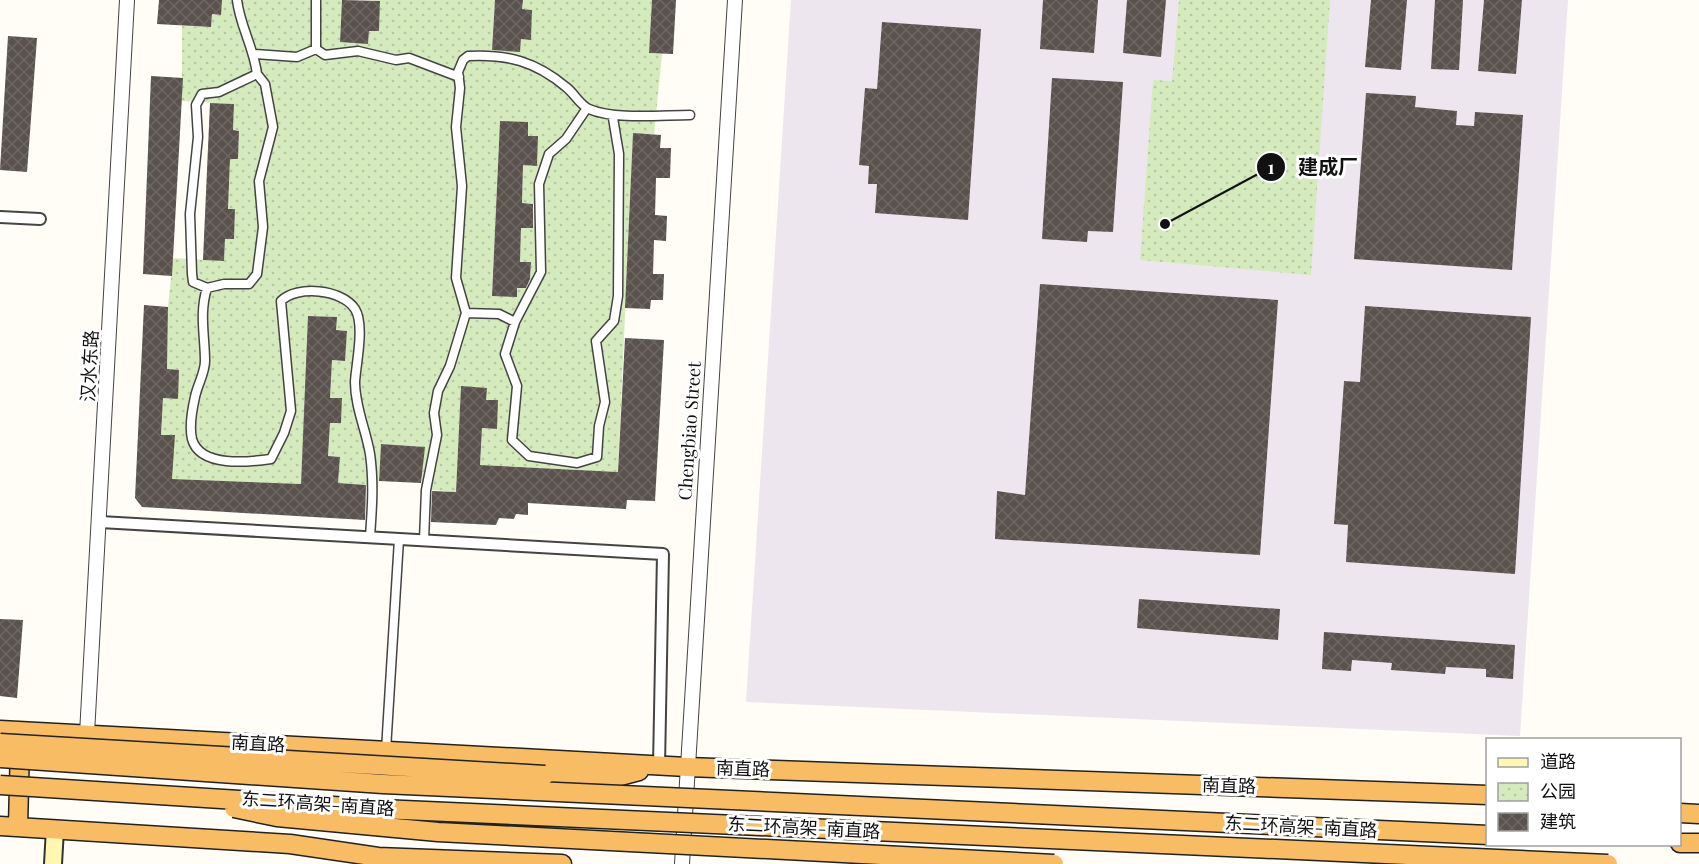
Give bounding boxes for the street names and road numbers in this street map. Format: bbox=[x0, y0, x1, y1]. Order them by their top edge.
street label: 汉水东路 bbox=[75, 329, 103, 403]
street label: Chengbiao Street bbox=[672, 360, 706, 501]
street label: 南直路 bbox=[230, 730, 286, 756]
street label: 南直路 bbox=[716, 755, 770, 781]
street label: 南直路 bbox=[1202, 772, 1256, 798]
street label: 东二环高架-南直路 bbox=[241, 786, 395, 820]
street label: 东二环高架-南直路 bbox=[1224, 810, 1378, 842]
street label: 东二环高架-南直路 bbox=[727, 811, 881, 843]

